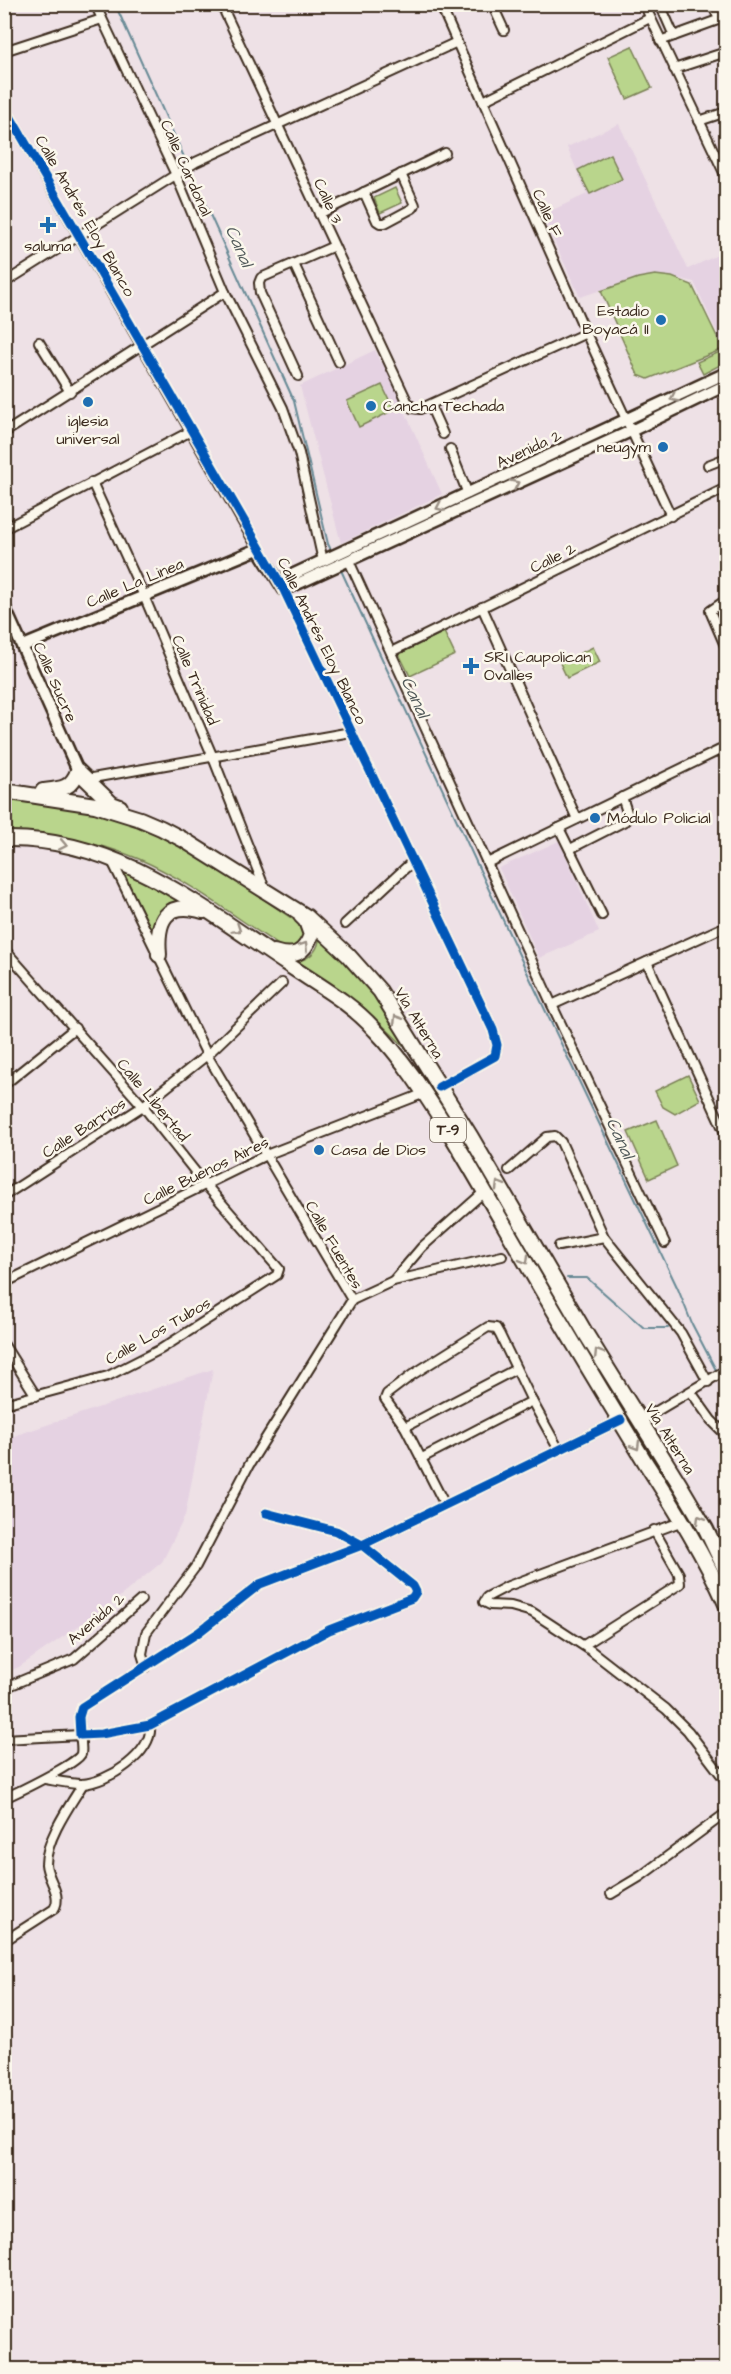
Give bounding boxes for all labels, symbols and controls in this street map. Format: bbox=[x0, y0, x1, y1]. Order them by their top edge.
street label: Calle Cardonal bbox=[155, 116, 217, 220]
street label: Calle Andrés Eloy Blanco bbox=[29, 131, 140, 301]
street label: Calle 3 bbox=[308, 175, 348, 227]
street label: Calle F bbox=[527, 185, 567, 241]
marker: saluma bbox=[39, 216, 57, 234]
water label: Canal bbox=[219, 221, 260, 273]
place label: saluma bbox=[24, 235, 72, 257]
place label: Estadio Boyacá II bbox=[582, 300, 649, 341]
marker: Estadio Boyacá II bbox=[654, 313, 668, 327]
one-way arrow bbox=[669, 391, 680, 403]
marker: iglesia universal bbox=[81, 395, 95, 409]
place label: Cancha Techada bbox=[383, 395, 504, 417]
marker: Cancha Techada bbox=[364, 399, 378, 413]
place label: iglesia universal bbox=[56, 410, 120, 450]
street label: Avenida 2 bbox=[493, 424, 565, 474]
place label: neugym bbox=[597, 436, 652, 459]
marker: neugym bbox=[656, 440, 670, 454]
one-way arrow bbox=[509, 480, 520, 492]
one-way arrow bbox=[435, 500, 446, 512]
street label: Calle 2 bbox=[526, 537, 580, 579]
street label: Calle La Linea bbox=[83, 553, 187, 613]
street label: Calle Andrés Eloy Blanco bbox=[271, 554, 372, 729]
street label: Calle Trinidad bbox=[166, 632, 224, 728]
street label: Calle Sucre bbox=[28, 638, 83, 726]
place label: SRI Caupolican Ovalles bbox=[484, 646, 591, 686]
marker: SRI Caupolican Ovalles bbox=[462, 657, 480, 675]
water label: Canal bbox=[395, 672, 436, 724]
place label: Módulo Policial bbox=[607, 807, 711, 829]
marker: Módulo Policial bbox=[588, 811, 602, 825]
one-way arrow bbox=[57, 838, 67, 851]
one-way arrow bbox=[230, 922, 241, 933]
one-way arrow bbox=[297, 941, 308, 952]
street label: Vía Alterna bbox=[389, 983, 449, 1063]
one-way arrow bbox=[394, 1014, 405, 1025]
street label: Calle Libertad bbox=[112, 1054, 194, 1146]
street label: Calle Barrios bbox=[38, 1093, 130, 1163]
water label: Canal bbox=[600, 1113, 641, 1165]
road number: T-9 bbox=[430, 1118, 466, 1142]
street label: Calle Buenos Aires bbox=[139, 1131, 273, 1211]
place label: Casa de Dios bbox=[331, 1139, 426, 1161]
marker: Casa de Dios bbox=[312, 1143, 326, 1157]
one-way arrow bbox=[494, 1181, 506, 1191]
street label: Calle Fuentes bbox=[300, 1197, 368, 1293]
one-way arrow bbox=[517, 1254, 529, 1264]
street label: Calle Los Tubos bbox=[101, 1292, 215, 1370]
one-way arrow bbox=[594, 1349, 605, 1360]
street label: Vía Alterna bbox=[640, 1399, 700, 1479]
one-way arrow bbox=[629, 1439, 640, 1450]
one-way arrow bbox=[695, 1515, 707, 1525]
street label: Avenida 2 bbox=[63, 1588, 129, 1650]

